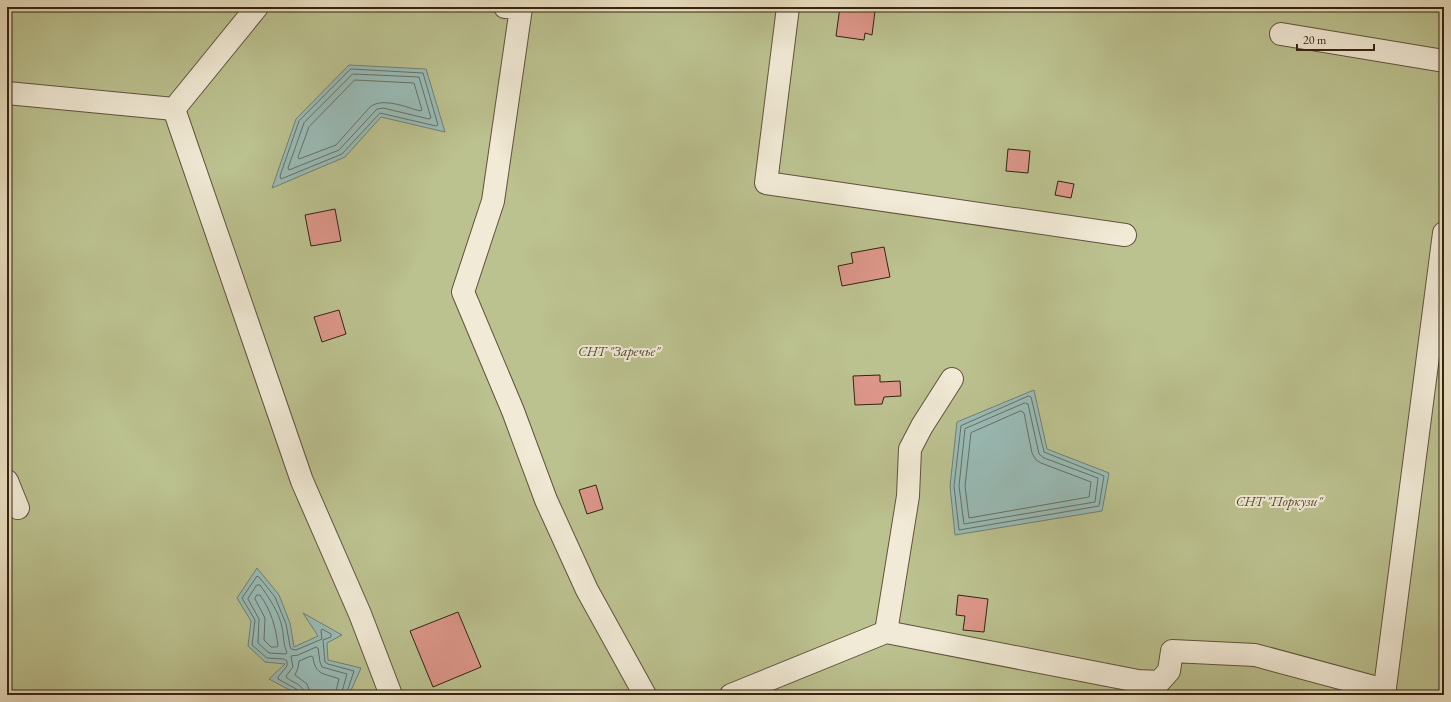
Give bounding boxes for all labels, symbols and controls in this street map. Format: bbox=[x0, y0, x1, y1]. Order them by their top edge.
scale bar bbox=[1297, 26, 1374, 52]
text: 20 m bbox=[1303, 32, 1327, 48]
park label: СНТ "Заречье" bbox=[578, 342, 661, 360]
park label: СНТ "Поркузи" bbox=[1236, 492, 1324, 510]

